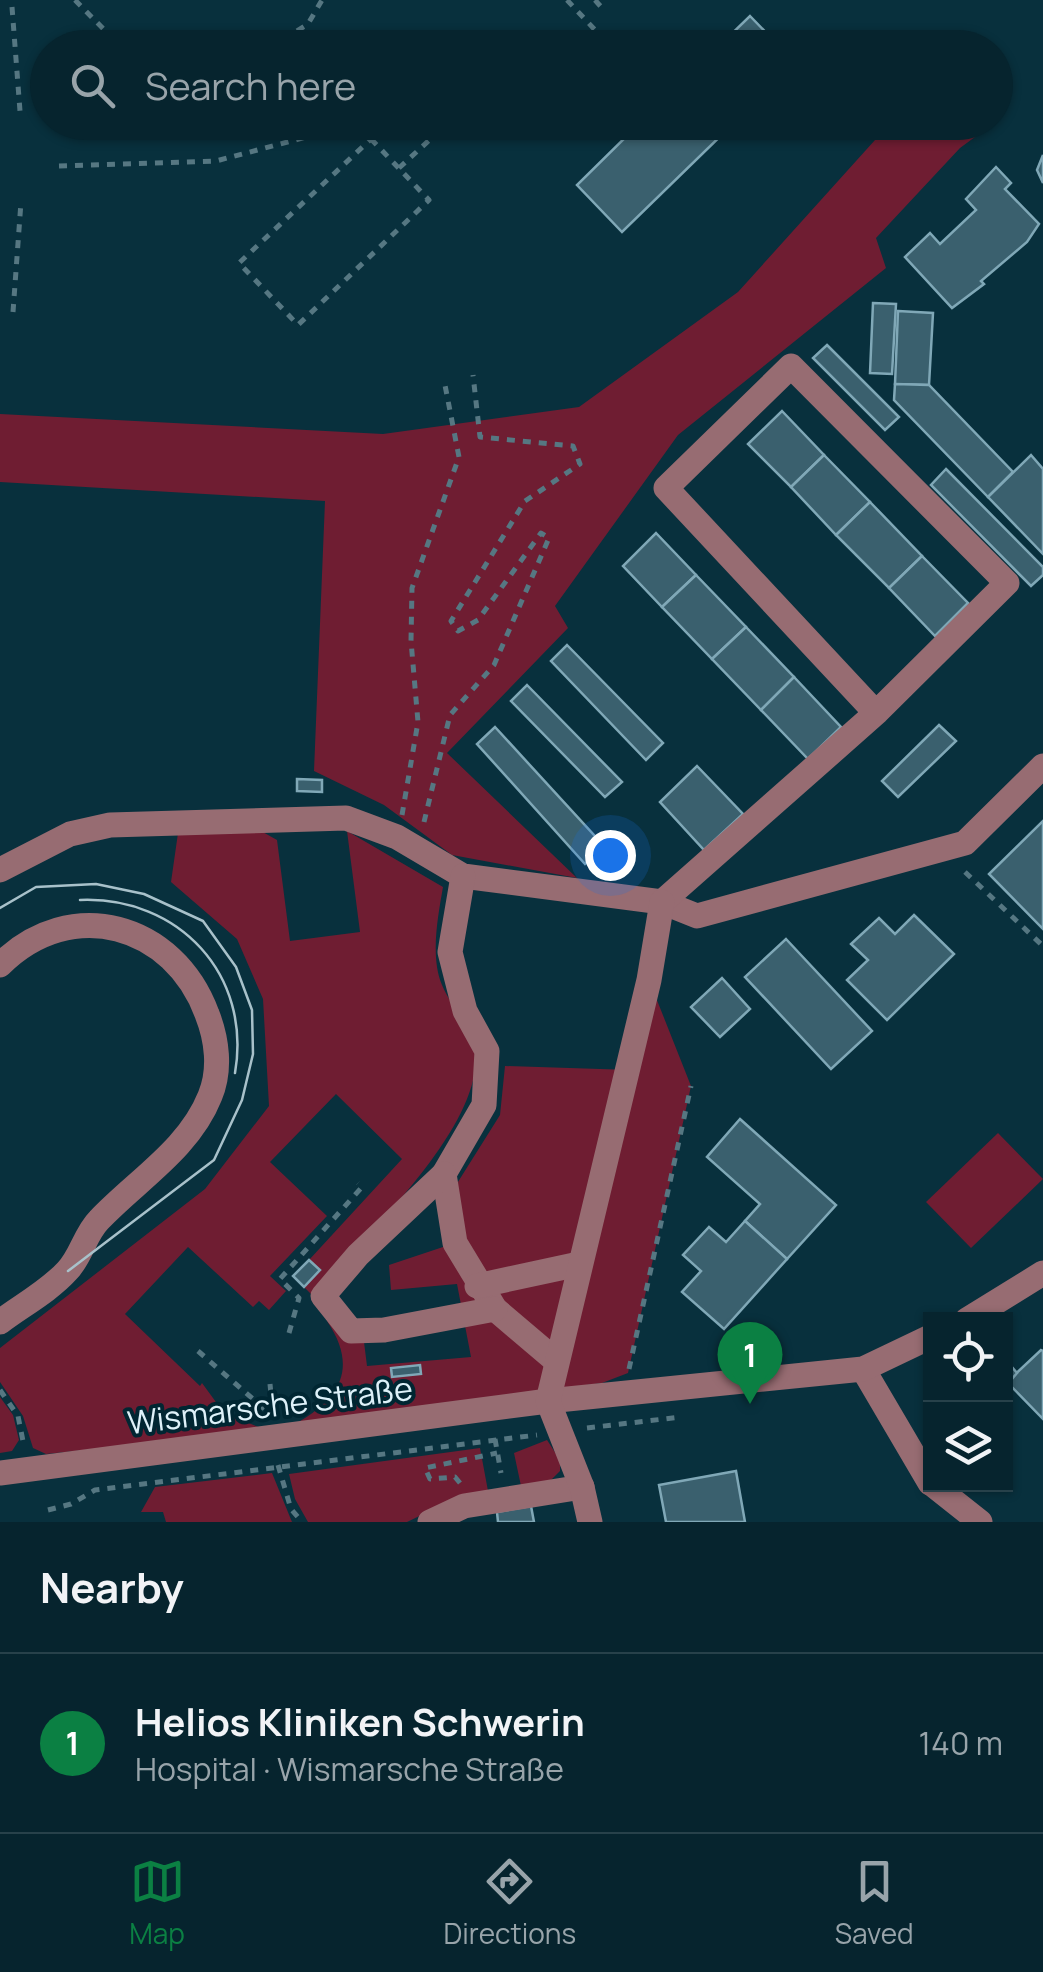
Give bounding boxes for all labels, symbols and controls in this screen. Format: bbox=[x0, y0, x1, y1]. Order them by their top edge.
search box bbox=[30, 30, 1013, 140]
icon: search bbox=[65, 58, 120, 113]
text: Search here bbox=[145, 59, 356, 111]
your location bbox=[585, 830, 636, 881]
map controls bbox=[923, 1312, 1013, 1492]
button: locate bbox=[923, 1312, 1013, 1402]
pin: 1 bbox=[718, 1322, 782, 1404]
street label: Wismarsche Straße bbox=[125, 1366, 415, 1444]
button: layers bbox=[923, 1402, 1013, 1492]
text: Nearby bbox=[40, 1558, 184, 1616]
text: Helios Kliniken Schwerin bbox=[135, 1695, 585, 1747]
text: 1 bbox=[65, 1721, 80, 1765]
text: 140 m bbox=[919, 1721, 1003, 1765]
text: Hospital · Wismarsche Straße bbox=[135, 1747, 564, 1791]
tab: Map bbox=[129, 1854, 185, 1952]
tab: Directions bbox=[444, 1854, 576, 1952]
tab: Saved bbox=[835, 1854, 914, 1952]

